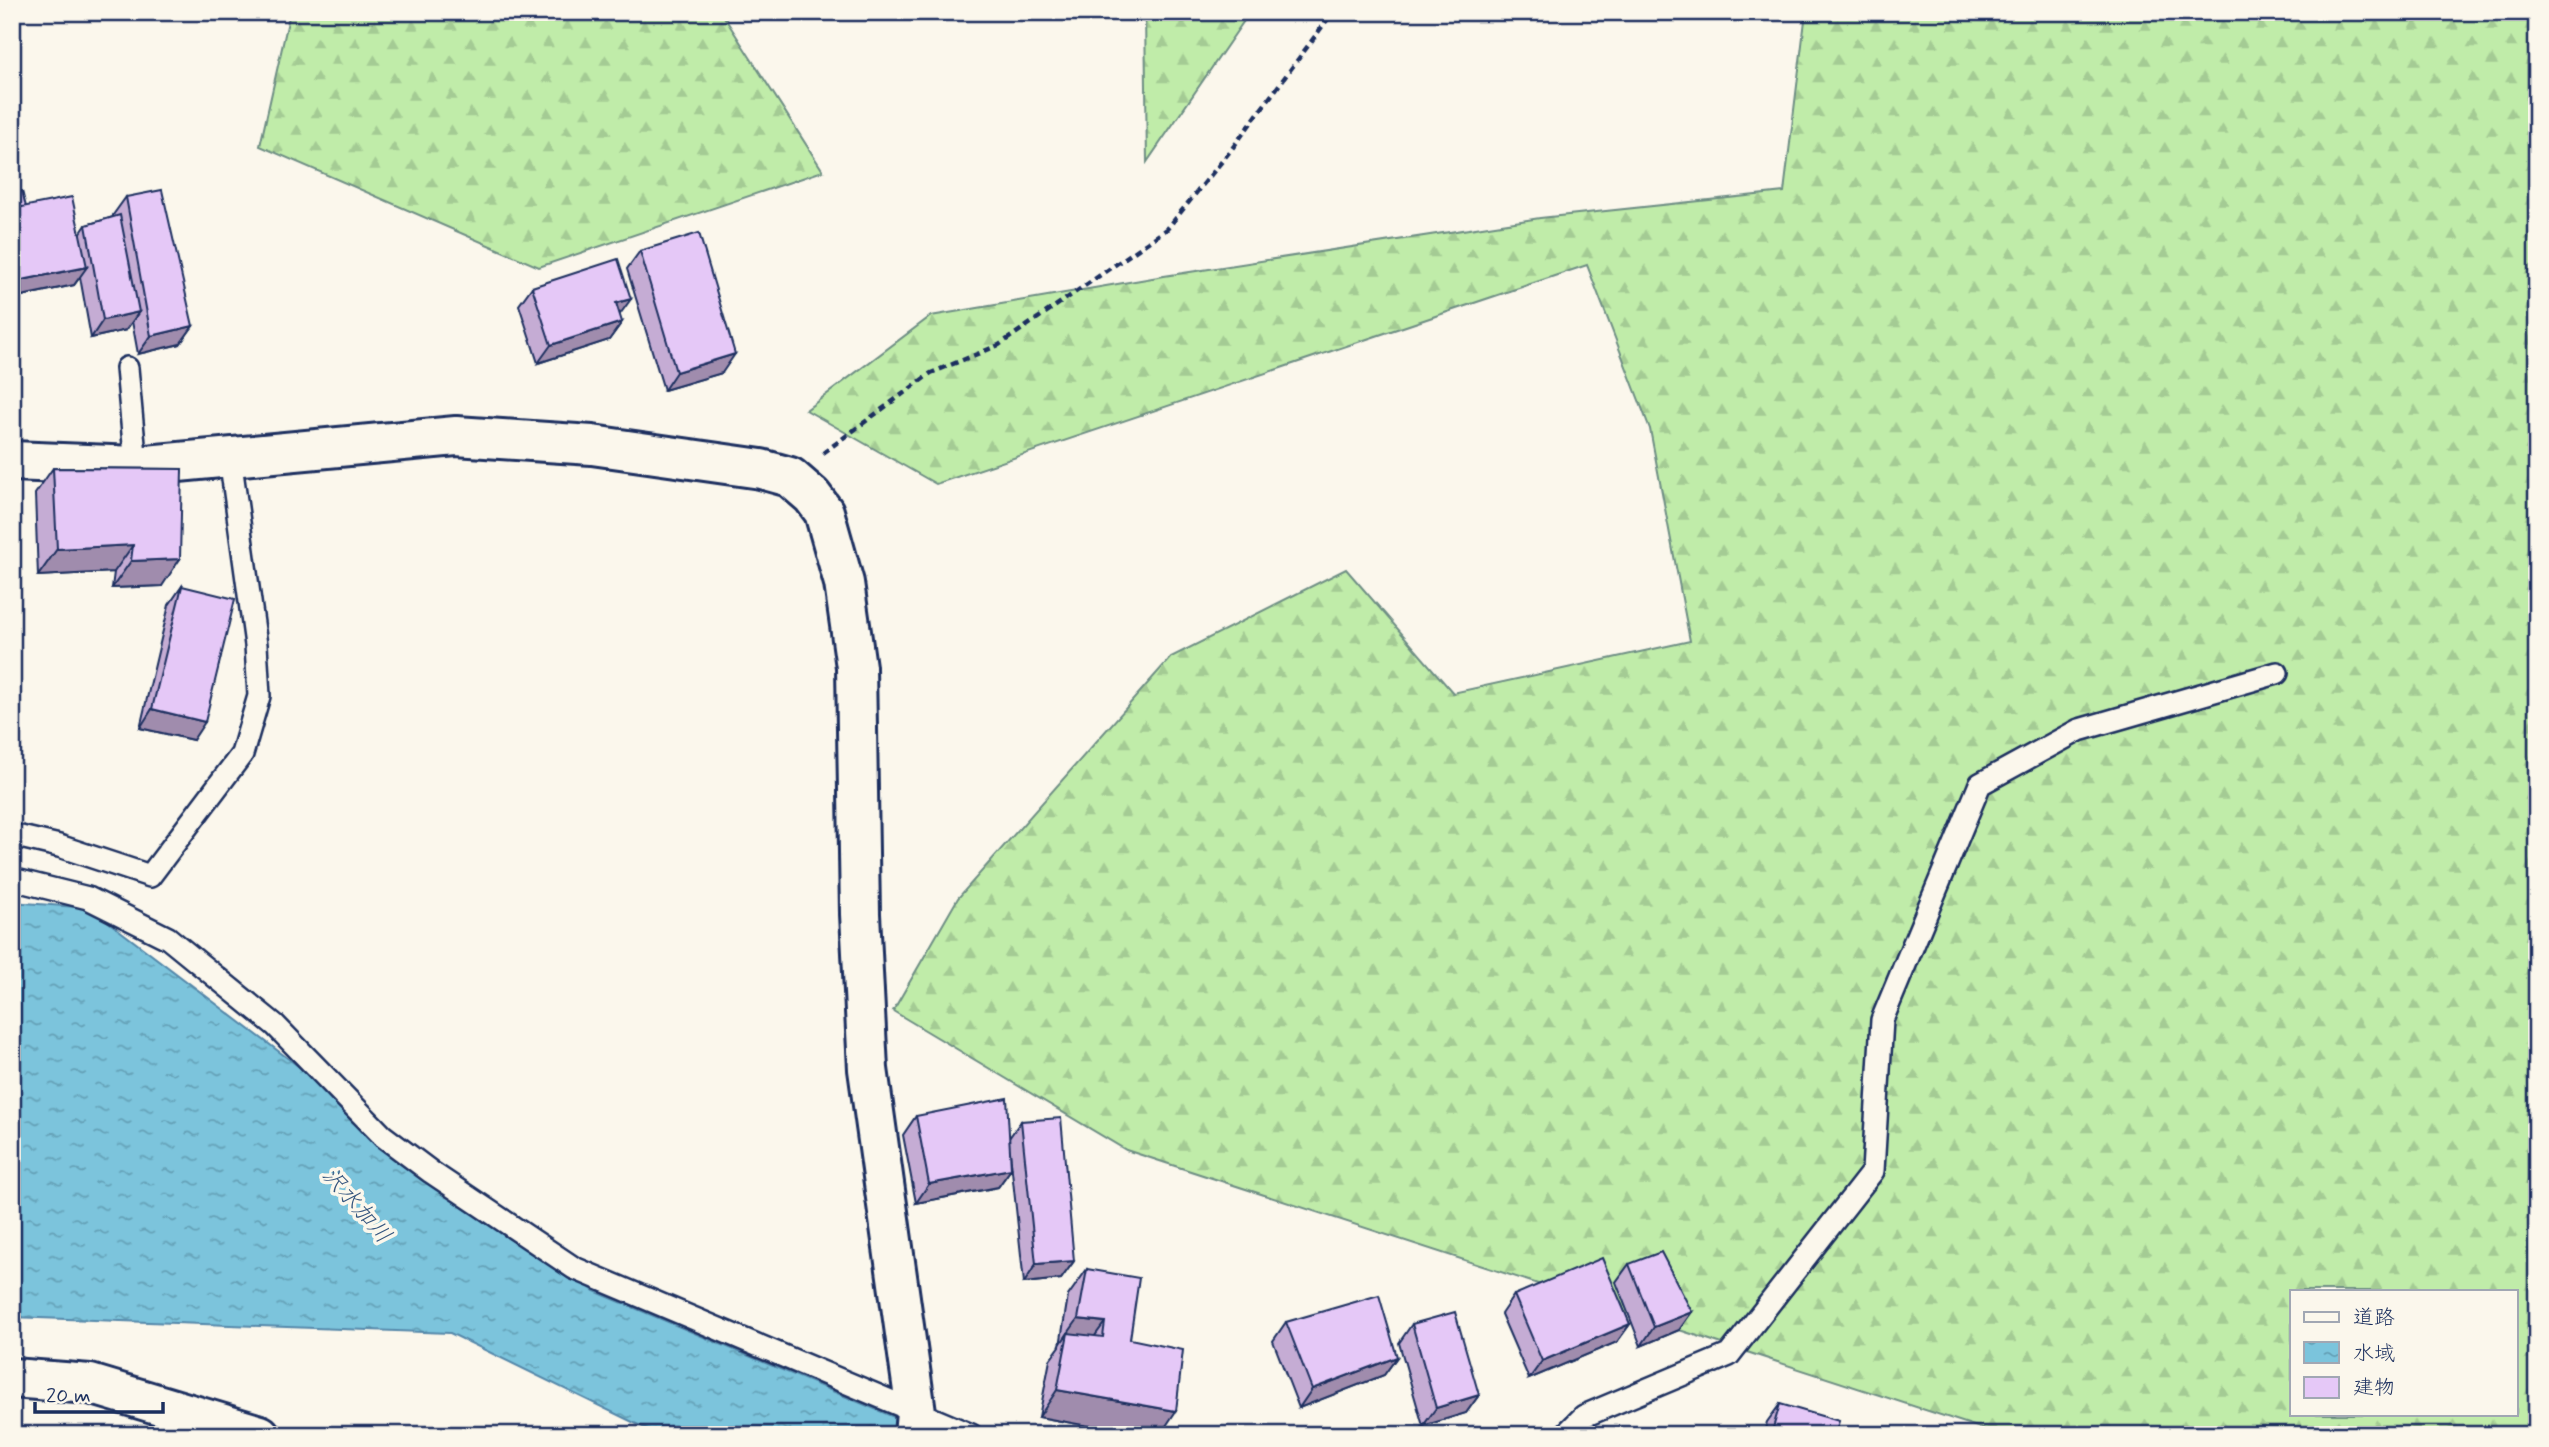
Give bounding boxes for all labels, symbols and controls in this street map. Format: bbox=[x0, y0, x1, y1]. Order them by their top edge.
water label: 沢水加川 bbox=[315, 1161, 397, 1251]
legend bbox=[2290, 1290, 2518, 1416]
text: 道路 bbox=[2353, 1304, 2395, 1332]
text: 水域 bbox=[2353, 1340, 2395, 1368]
scale bar bbox=[35, 1370, 163, 1414]
text: 建物 bbox=[2353, 1374, 2395, 1402]
text: 20 m bbox=[46, 1382, 91, 1410]

